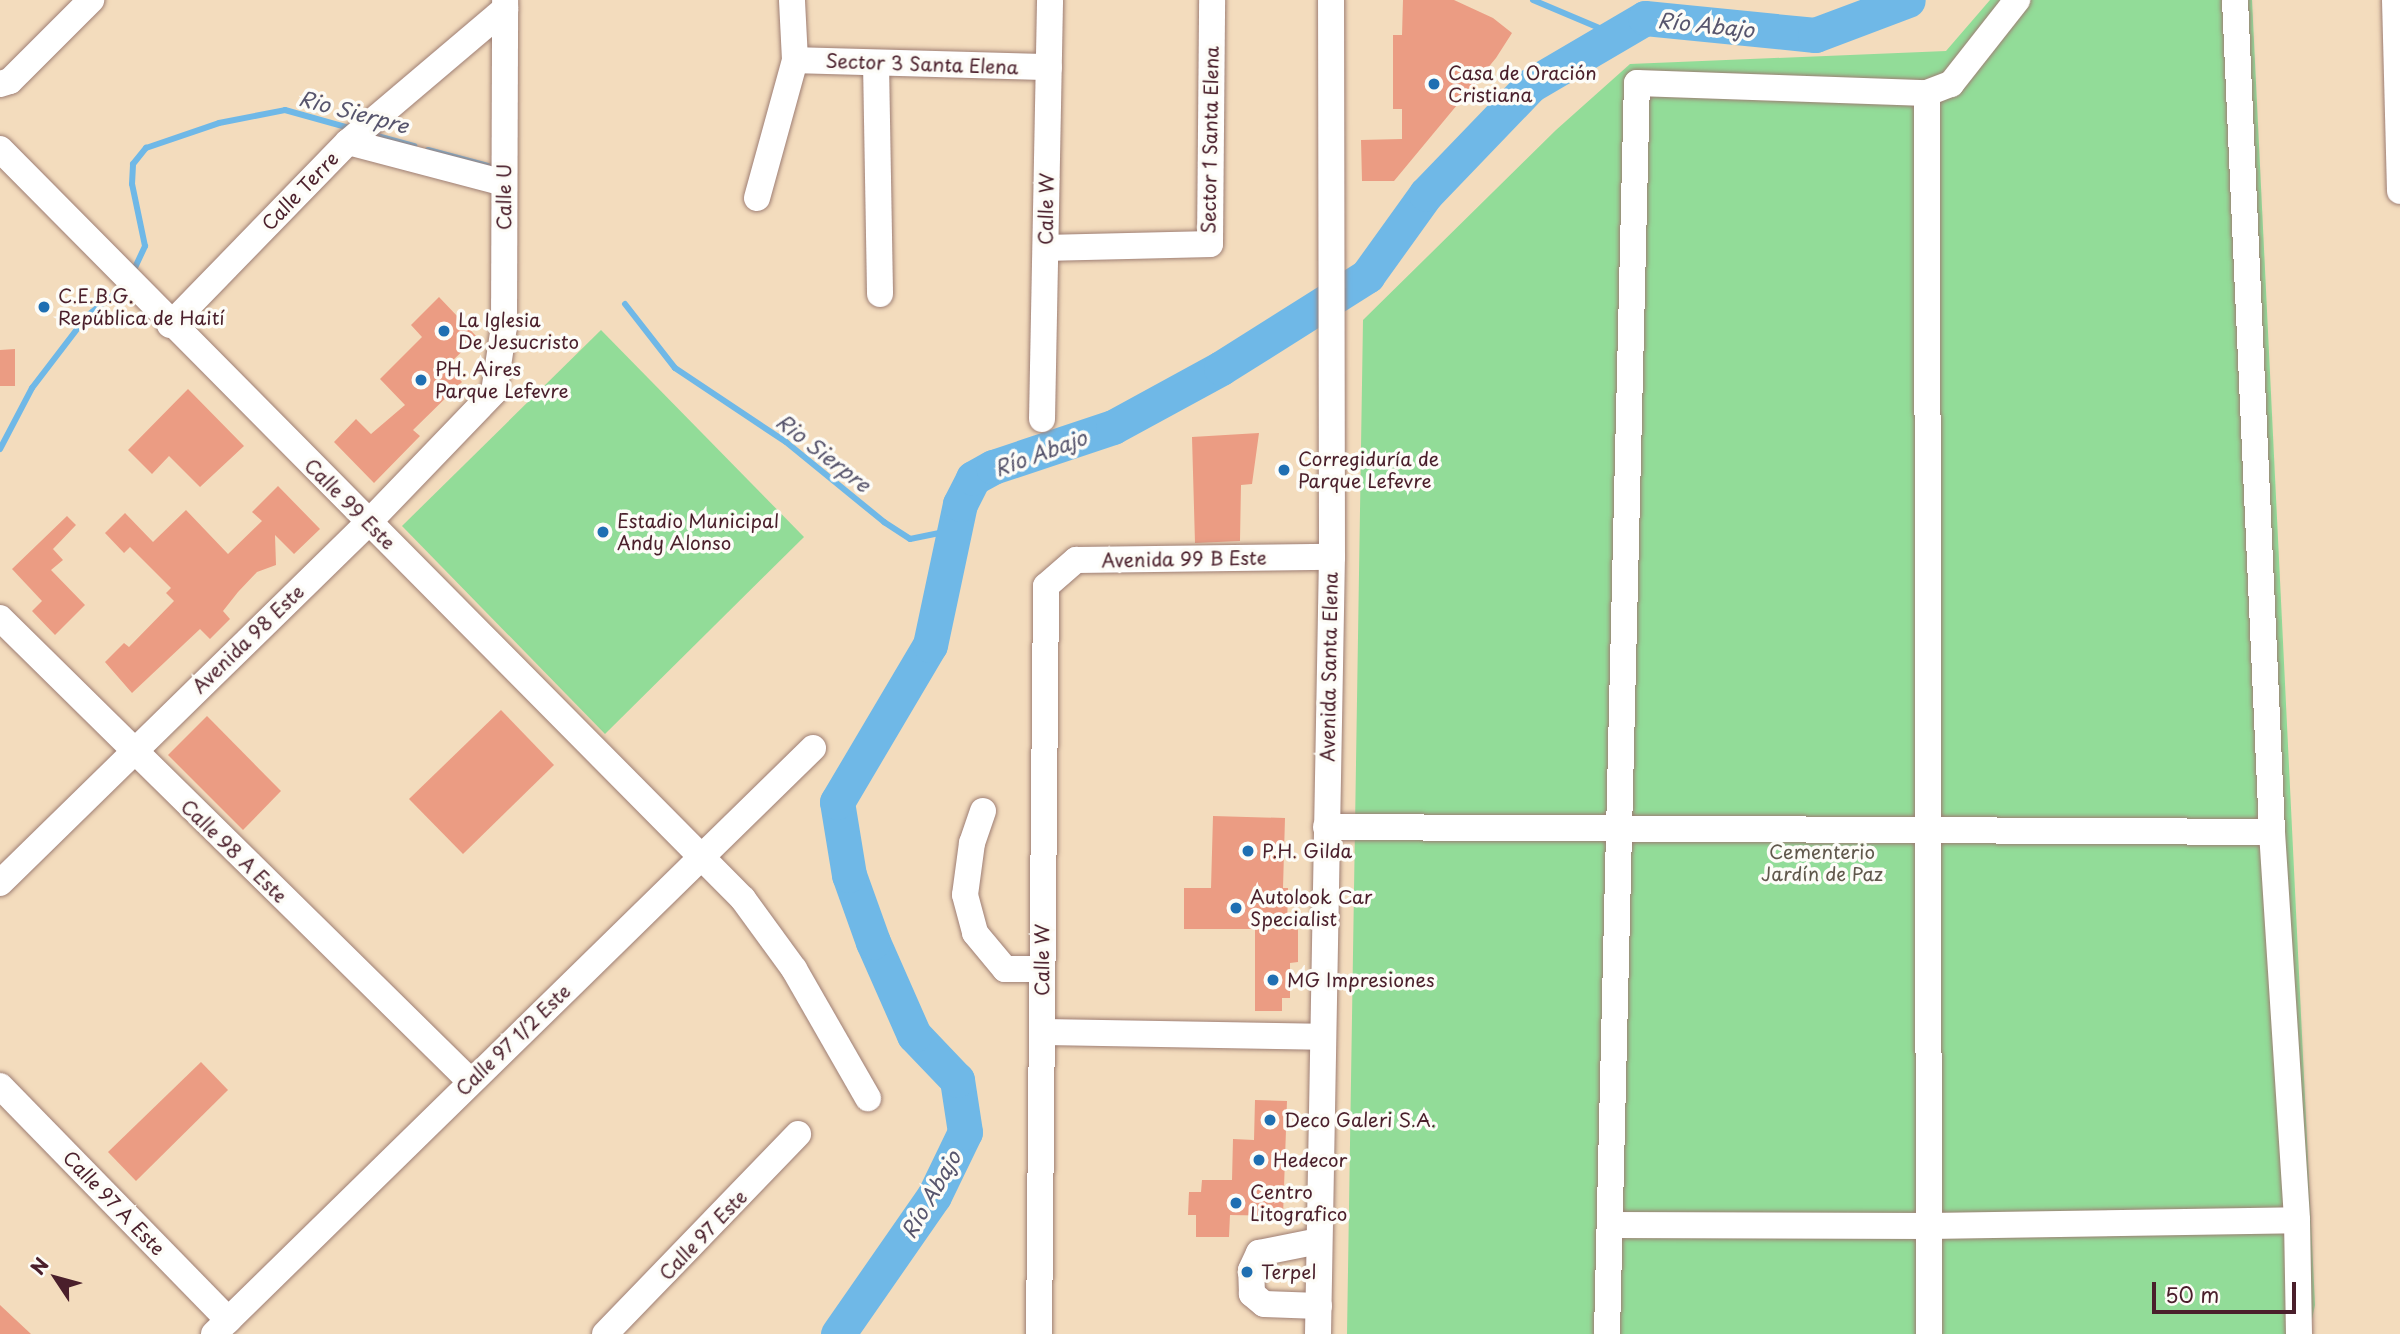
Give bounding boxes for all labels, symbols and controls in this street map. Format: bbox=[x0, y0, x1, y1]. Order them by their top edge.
water label: Río Abajo bbox=[1656, 6, 1756, 42]
street label: Sector 1 Santa Elena bbox=[1197, 44, 1223, 236]
street label: Sector 3 Santa Elena bbox=[824, 49, 1020, 79]
place label: Casa de Oración Cristiana bbox=[1448, 62, 1599, 106]
marker: Casa de Oración Cristiana bbox=[1426, 76, 1442, 92]
water label: Rio Sierpre bbox=[296, 84, 412, 138]
street label: Calle Terre bbox=[257, 147, 343, 235]
street label: Calle U bbox=[493, 163, 515, 231]
street label: Calle W bbox=[1034, 173, 1058, 245]
place label: C.E.B.G. República de Haití bbox=[58, 285, 226, 329]
marker: C.E.B.G. República de Haití bbox=[36, 299, 52, 315]
place label: La Iglesia De Jesucristo bbox=[458, 309, 581, 353]
marker: La Iglesia De Jesucristo bbox=[436, 323, 452, 339]
place label: PH. Aires Parque Lefevre bbox=[435, 358, 569, 402]
marker: PH. Aires Parque Lefevre bbox=[413, 372, 429, 388]
water label: Rio Sierpre bbox=[772, 407, 876, 497]
water label: Río Abajo bbox=[989, 423, 1091, 481]
place label: Corregiduría de Parque Lefevre bbox=[1298, 448, 1440, 492]
street label: Calle 99 Este bbox=[300, 454, 400, 554]
marker: Corregiduría de Parque Lefevre bbox=[1276, 462, 1292, 478]
place label: Estadio Municipal Andy Alonso bbox=[617, 510, 780, 554]
marker: Estadio Municipal Andy Alonso bbox=[595, 524, 611, 540]
street label: Avenida 99 B Este bbox=[1101, 546, 1267, 572]
street label: Avenida Santa Elena bbox=[1316, 572, 1342, 762]
street label: Avenida 98 Este bbox=[188, 580, 308, 698]
street label: Calle 98 A Este bbox=[176, 794, 292, 908]
place label: P.H. Gilda bbox=[1262, 840, 1352, 862]
park label: Cementerio Jardín de Paz bbox=[1760, 841, 1884, 885]
marker: P.H. Gilda bbox=[1240, 843, 1256, 859]
place label: Autolook Car Specialist bbox=[1250, 886, 1372, 930]
marker: Autolook Car Specialist bbox=[1228, 900, 1244, 916]
street label: Calle W bbox=[1031, 924, 1053, 996]
place label: MG Impresiones bbox=[1287, 969, 1435, 991]
marker: MG Impresiones bbox=[1265, 972, 1281, 988]
street label: Calle 97 1/2 Este bbox=[450, 978, 576, 1102]
place label: Deco Galeri S.A. bbox=[1284, 1109, 1438, 1131]
marker: Deco Galeri S.A. bbox=[1262, 1112, 1278, 1128]
street label: Calle 97 A Este bbox=[58, 1145, 170, 1261]
water label: Río Abajo bbox=[894, 1145, 966, 1243]
place label: Hedecor bbox=[1273, 1149, 1347, 1171]
marker: Hedecor bbox=[1251, 1152, 1267, 1168]
place label: Centro Litografico bbox=[1250, 1181, 1347, 1225]
street label: Calle 97 Este bbox=[654, 1185, 752, 1285]
marker: Centro Litografico bbox=[1228, 1195, 1244, 1211]
north arrow bbox=[21, 1243, 91, 1313]
text: N bbox=[23, 1251, 55, 1280]
place label: Terpel bbox=[1261, 1261, 1316, 1283]
marker: Terpel bbox=[1239, 1264, 1255, 1280]
scale bar bbox=[2155, 1268, 2298, 1312]
text: 50 m bbox=[2165, 1278, 2219, 1310]

